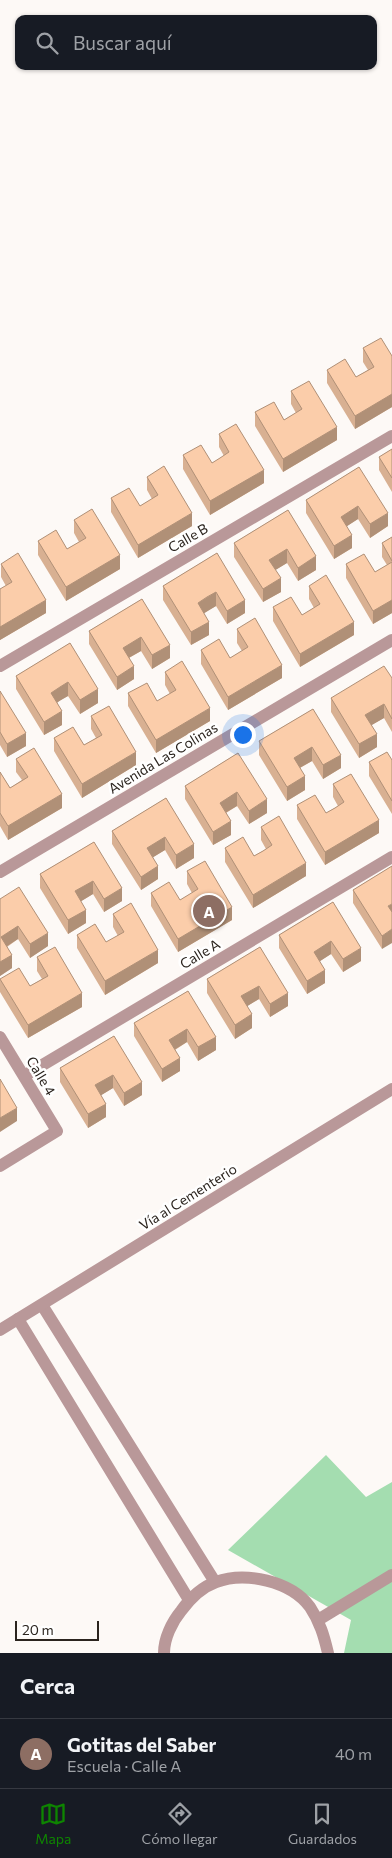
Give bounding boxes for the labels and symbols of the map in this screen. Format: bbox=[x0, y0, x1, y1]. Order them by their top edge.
street label: Calle B bbox=[165, 519, 211, 556]
street label: Avenida Las Colinas bbox=[105, 718, 220, 797]
your location bbox=[230, 722, 256, 748]
pin: A bbox=[193, 892, 225, 930]
street label: Calle A bbox=[177, 935, 223, 972]
street label: Calle 4 bbox=[23, 1053, 60, 1099]
street label: Vía al Cementerio bbox=[136, 1160, 240, 1233]
scale bar bbox=[15, 1618, 99, 1641]

